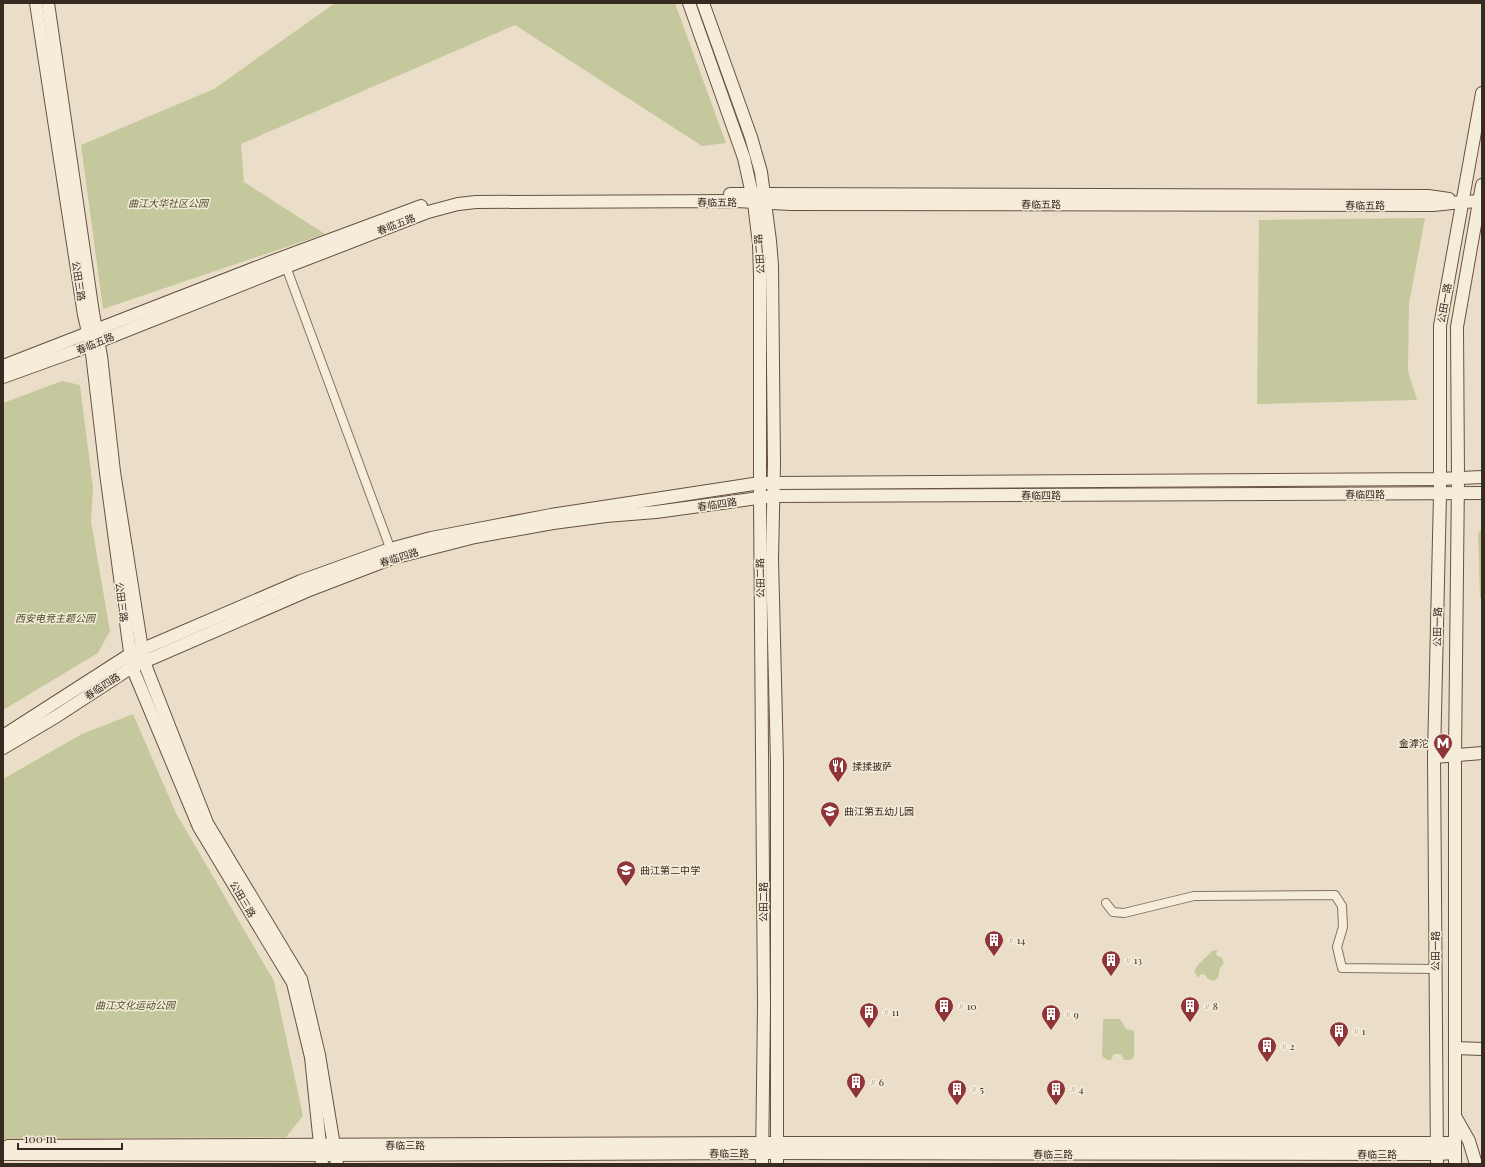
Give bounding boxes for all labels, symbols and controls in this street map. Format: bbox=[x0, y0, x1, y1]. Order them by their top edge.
street label: 春临五路 bbox=[697, 195, 737, 209]
park label: 曲江大华社区公园 bbox=[128, 196, 210, 210]
street label: 春临五路 bbox=[1021, 197, 1061, 211]
street label: 春临五路 bbox=[1345, 198, 1385, 212]
street label: 春临五路 bbox=[375, 210, 417, 238]
street label: 公田二路 bbox=[751, 234, 767, 274]
street label: 公田三路 bbox=[69, 260, 89, 302]
street label: 公田一路 bbox=[1434, 282, 1454, 324]
street label: 春临五路 bbox=[74, 329, 116, 357]
street label: 春临四路 bbox=[1345, 487, 1385, 501]
street label: 春临四路 bbox=[1021, 488, 1061, 502]
street label: 春临四路 bbox=[696, 494, 738, 514]
street label: 春临四路 bbox=[378, 544, 420, 570]
street label: 公田二路 bbox=[753, 558, 767, 598]
street label: 公田三路 bbox=[113, 581, 131, 623]
street label: 公田一路 bbox=[1430, 607, 1444, 647]
park label: 西安电竞主题公园 bbox=[15, 611, 97, 625]
street label: 春临四路 bbox=[81, 669, 123, 703]
metro station icon: 金滹沱 bbox=[1432, 732, 1454, 760]
place label: 金滹沱 bbox=[1399, 736, 1429, 750]
restaurant icon: 揉揉披萨 bbox=[827, 755, 849, 783]
place label: 揉揉披萨 bbox=[852, 759, 892, 773]
school or university icon: 曲江第五幼儿园 bbox=[819, 800, 841, 828]
place label: 曲江第五幼儿园 bbox=[844, 804, 914, 818]
school or university icon: 曲江第二中学 bbox=[615, 859, 637, 887]
place label: 曲江第二中学 bbox=[640, 863, 700, 877]
street label: 公田三路 bbox=[227, 878, 259, 920]
street label: 公田二路 bbox=[756, 882, 770, 922]
building icon: # 14 bbox=[983, 929, 1005, 957]
street label: 公田一路 bbox=[1428, 931, 1442, 971]
place label: # 14 bbox=[1008, 933, 1026, 947]
building icon: # 13 bbox=[1100, 949, 1122, 977]
place label: # 13 bbox=[1125, 953, 1142, 967]
building icon: # 10 bbox=[933, 995, 955, 1023]
building icon: # 8 bbox=[1179, 995, 1201, 1023]
park label: 曲江文化运动公园 bbox=[95, 998, 177, 1012]
place label: # 10 bbox=[958, 999, 977, 1013]
place label: # 8 bbox=[1204, 999, 1218, 1013]
building icon: # 11 bbox=[858, 1001, 880, 1029]
building icon: # 9 bbox=[1040, 1003, 1062, 1031]
place label: # 11 bbox=[883, 1005, 900, 1019]
place label: # 9 bbox=[1065, 1007, 1079, 1021]
building icon: # 1 bbox=[1328, 1020, 1350, 1048]
place label: # 1 bbox=[1353, 1024, 1366, 1038]
building icon: # 2 bbox=[1256, 1035, 1278, 1063]
place label: # 2 bbox=[1281, 1039, 1295, 1053]
building icon: # 6 bbox=[845, 1071, 867, 1099]
place label: # 6 bbox=[870, 1075, 884, 1089]
building icon: # 5 bbox=[946, 1078, 968, 1106]
building icon: # 4 bbox=[1045, 1078, 1067, 1106]
place label: # 5 bbox=[971, 1082, 984, 1096]
place label: # 4 bbox=[1070, 1082, 1084, 1096]
scale bar bbox=[18, 1125, 122, 1151]
text: 100 m bbox=[24, 1130, 57, 1146]
street label: 春临三路 bbox=[385, 1138, 425, 1152]
street label: 春临三路 bbox=[709, 1146, 749, 1160]
street label: 春临三路 bbox=[1033, 1147, 1073, 1161]
street label: 春临三路 bbox=[1357, 1147, 1397, 1161]

